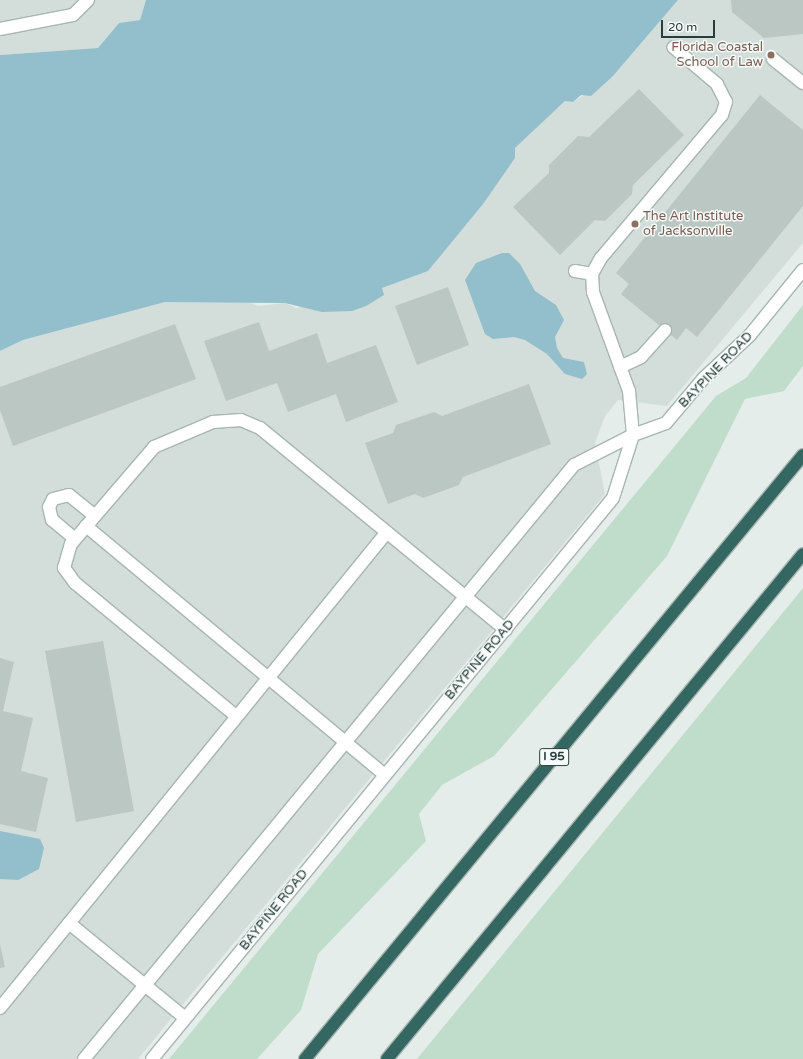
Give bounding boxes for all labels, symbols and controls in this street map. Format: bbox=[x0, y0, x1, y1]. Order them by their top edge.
scale bar bbox=[663, 12, 717, 38]
text: 20 m bbox=[668, 20, 697, 34]
place label: Florida Coastal School of Law bbox=[671, 40, 763, 71]
marker: Florida Coastal School of Law bbox=[766, 50, 776, 60]
place label: The Art Institute of Jacksonville bbox=[643, 209, 743, 240]
marker: The Art Institute of Jacksonville bbox=[630, 219, 640, 229]
street label: BAYPINE ROAD bbox=[676, 329, 756, 411]
street label: BAYPINE ROAD bbox=[442, 617, 518, 703]
road number: I 95 bbox=[539, 747, 569, 767]
street label: BAYPINE ROAD bbox=[237, 866, 311, 954]

